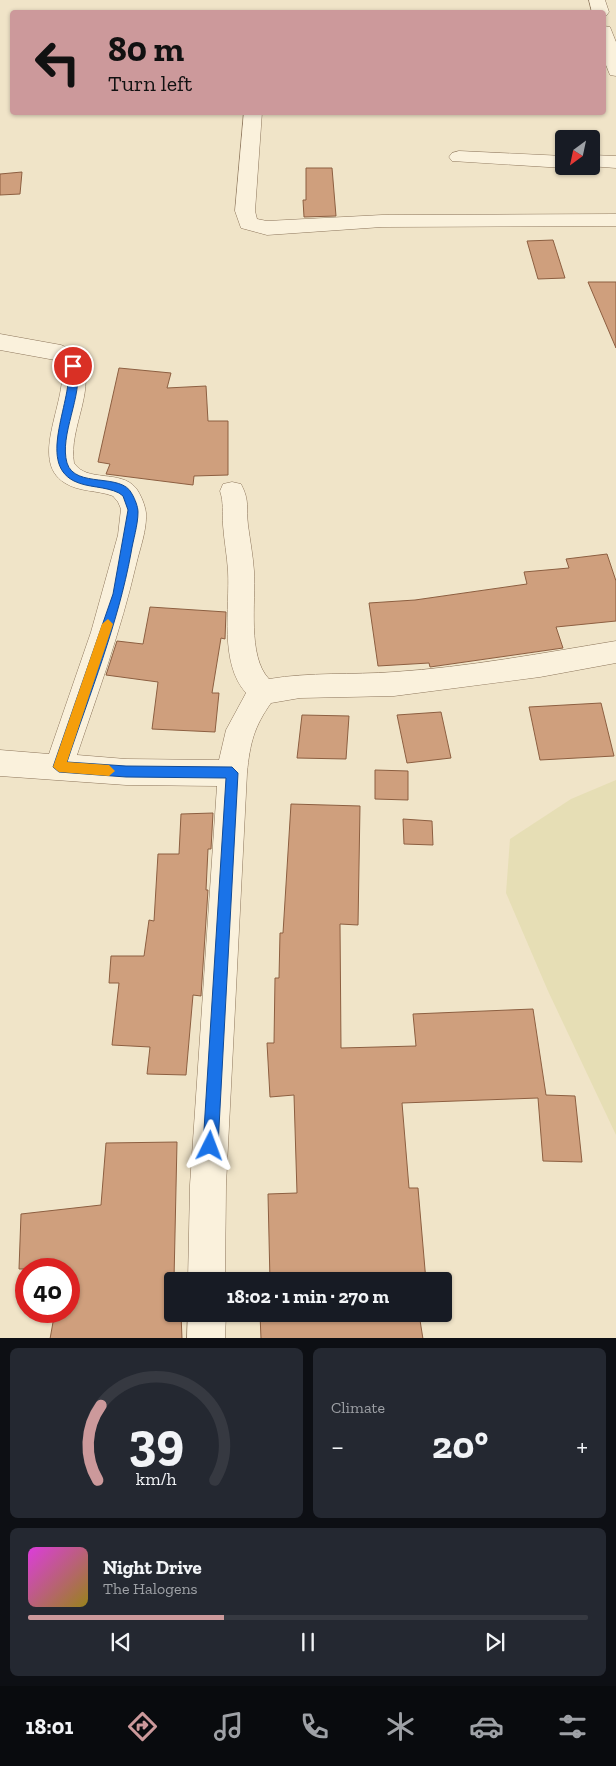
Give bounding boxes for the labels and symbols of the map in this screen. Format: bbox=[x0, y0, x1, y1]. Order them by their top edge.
north arrow bbox=[555, 130, 600, 175]
pin bbox=[52, 345, 94, 387]
position arrow bbox=[183, 1119, 235, 1171]
speed limit sign: 40 bbox=[15, 1258, 80, 1323]

